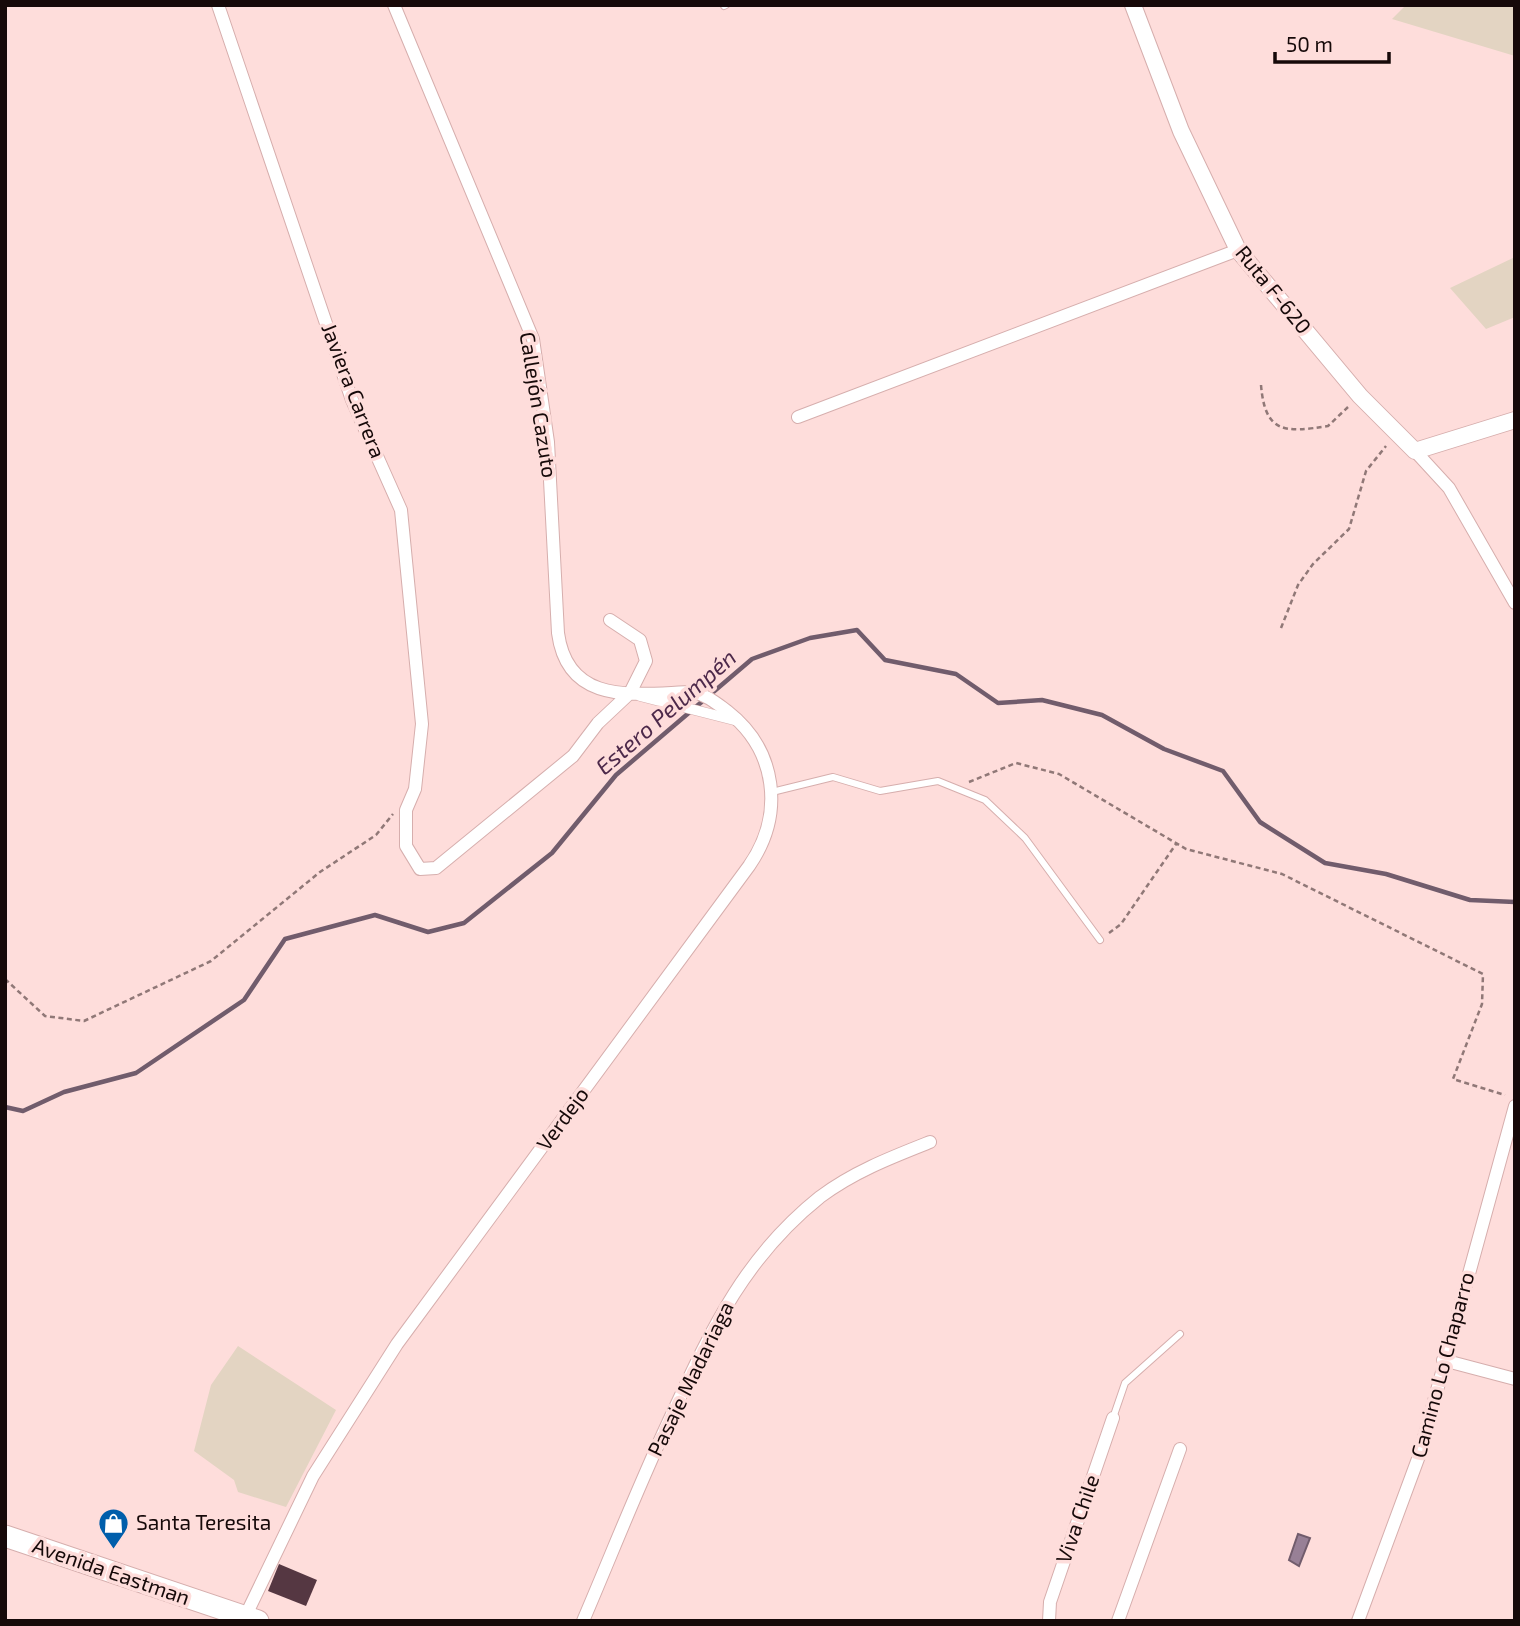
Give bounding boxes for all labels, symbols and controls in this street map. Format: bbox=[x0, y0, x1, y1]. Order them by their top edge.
scale bar bbox=[1275, 21, 1389, 65]
text: 50 m bbox=[1286, 31, 1333, 56]
street label: Ruta F-620 bbox=[1231, 240, 1317, 338]
street label: Javiera Carrera bbox=[317, 320, 392, 461]
street label: Callejón Cazuto bbox=[515, 330, 563, 480]
water label: Estero Pelumpén bbox=[589, 643, 741, 780]
street label: Verdejo bbox=[531, 1082, 594, 1155]
street label: Camino Lo Chaparro bbox=[1405, 1269, 1478, 1460]
street label: Pasaje Madariaga bbox=[641, 1297, 739, 1460]
street label: Viva Chile bbox=[1050, 1471, 1103, 1566]
shop icon: Santa Teresita bbox=[96, 1506, 130, 1550]
place label: Santa Teresita bbox=[136, 1509, 271, 1534]
street label: Avenida Eastman bbox=[30, 1532, 193, 1609]

